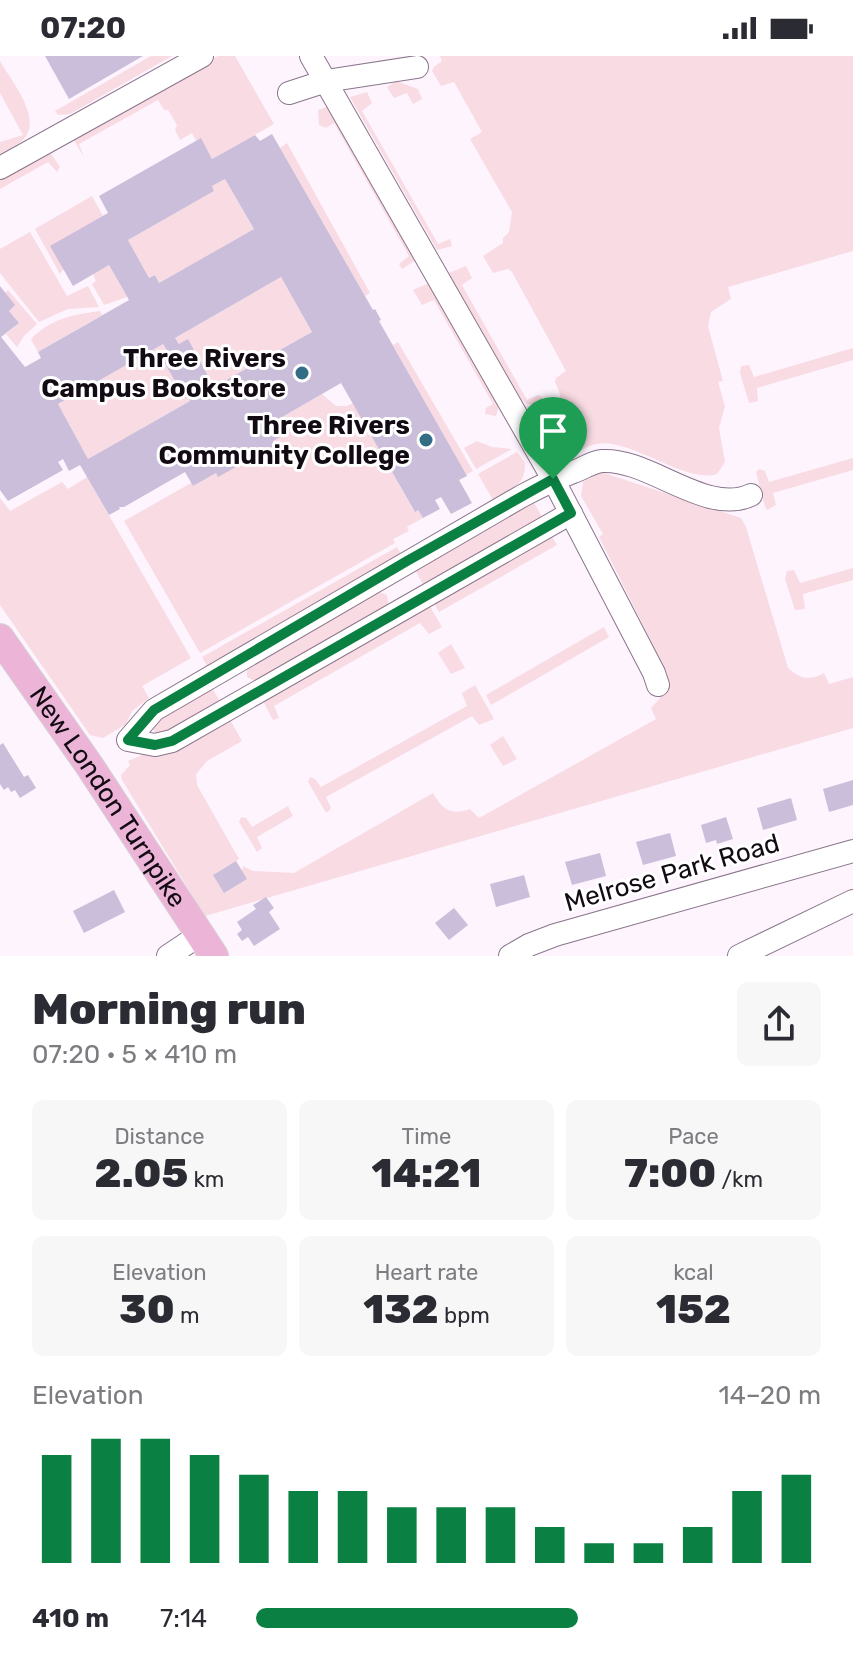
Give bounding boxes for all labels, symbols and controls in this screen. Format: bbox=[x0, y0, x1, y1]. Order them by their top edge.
text: 07:20 bbox=[40, 10, 126, 46]
place label: Three Rivers Campus Bookstore bbox=[41, 343, 286, 404]
marker: Three Rivers Campus Bookstore bbox=[293, 364, 311, 382]
pin bbox=[519, 397, 587, 479]
icon: arrive bbox=[531, 409, 575, 453]
place label: Three Rivers Community College bbox=[158, 410, 410, 471]
marker: Three Rivers Community College bbox=[417, 431, 435, 449]
street label: New London Turnpike bbox=[23, 680, 193, 913]
street label: Melrose Park Road bbox=[561, 827, 783, 919]
button: share bbox=[737, 982, 821, 1066]
text: Morning run bbox=[32, 983, 306, 1035]
text: 07:20 · 5 × 410 m bbox=[32, 1039, 237, 1070]
text: Distance bbox=[114, 1123, 205, 1150]
text: Time bbox=[402, 1123, 451, 1150]
text: Pace bbox=[668, 1123, 719, 1150]
text: 2.05 bbox=[95, 1150, 188, 1197]
text: 14:21 bbox=[372, 1150, 481, 1197]
text: 7:00 bbox=[624, 1150, 716, 1197]
text: km bbox=[188, 1166, 224, 1193]
text: /km bbox=[716, 1166, 763, 1193]
text: Elevation bbox=[112, 1259, 207, 1286]
text: Heart rate bbox=[375, 1259, 478, 1286]
text: kcal bbox=[673, 1259, 714, 1286]
text: 30 bbox=[119, 1286, 175, 1333]
text: 132 bbox=[363, 1286, 439, 1333]
text: 152 bbox=[656, 1286, 731, 1333]
text: m bbox=[175, 1302, 200, 1329]
text: bpm bbox=[439, 1302, 490, 1329]
text: Elevation bbox=[32, 1380, 143, 1411]
text: 14–20 m bbox=[719, 1380, 821, 1411]
text: 410 m bbox=[32, 1603, 109, 1634]
text: 7:14 bbox=[160, 1603, 207, 1634]

